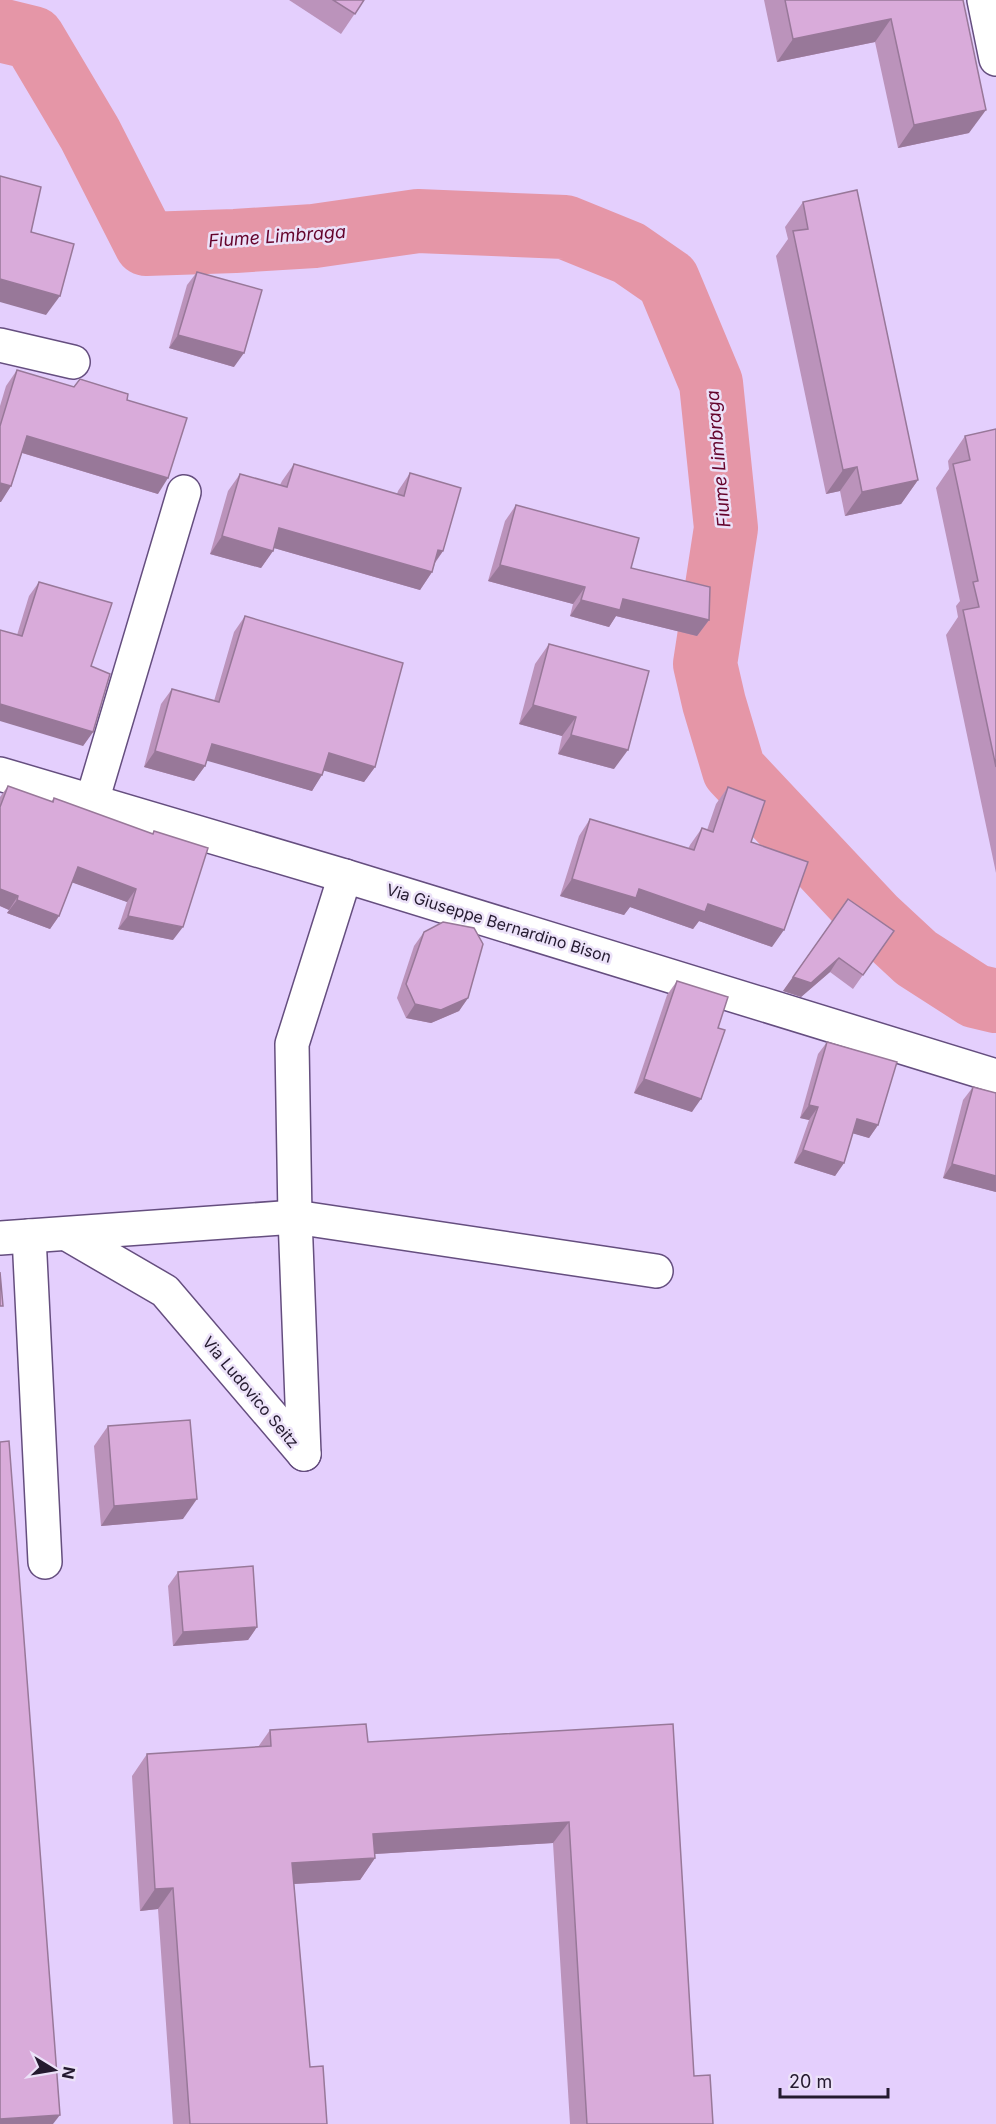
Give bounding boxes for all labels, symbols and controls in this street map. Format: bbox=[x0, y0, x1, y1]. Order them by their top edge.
water label: Fiume Limbraga bbox=[208, 221, 346, 251]
water label: Fiume Limbraga bbox=[702, 389, 734, 529]
street label: Via Giuseppe Bernardino Bison bbox=[384, 879, 614, 967]
street label: Via Ludovico Seitz bbox=[198, 1332, 304, 1452]
north arrow bbox=[24, 2040, 84, 2100]
scale bar bbox=[780, 2061, 888, 2099]
text: N bbox=[58, 2065, 80, 2081]
text: 20 m bbox=[789, 2071, 832, 2092]

